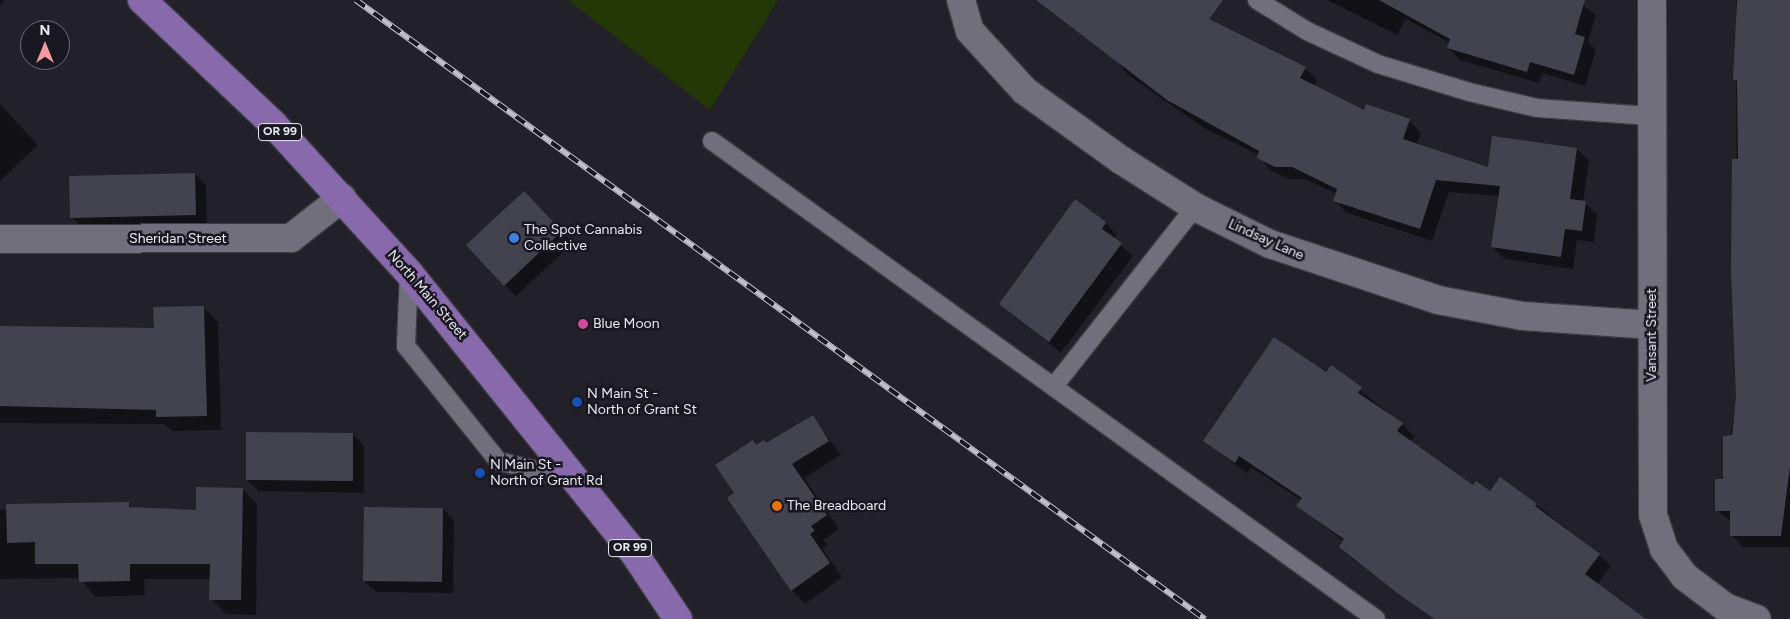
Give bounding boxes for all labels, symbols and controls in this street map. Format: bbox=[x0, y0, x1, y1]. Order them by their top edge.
north arrow bbox=[20, 20, 70, 70]
text: N bbox=[40, 22, 50, 39]
road number: OR 99 bbox=[258, 122, 302, 142]
street label: Lindsay Lane bbox=[1226, 216, 1306, 264]
place label: The Spot Cannabis Collective bbox=[524, 222, 642, 254]
street label: Sheridan Street bbox=[129, 231, 227, 247]
marker: The Spot Cannabis Collective bbox=[508, 232, 520, 244]
street label: North Main Street bbox=[384, 247, 470, 343]
street label: Vansant Street bbox=[1644, 288, 1660, 382]
place label: Blue Moon bbox=[593, 316, 659, 332]
marker: Blue Moon bbox=[577, 318, 589, 330]
place label: N Main St - North of Grant St bbox=[587, 386, 697, 418]
marker: N Main St - North of Grant St bbox=[571, 396, 583, 408]
place label: N Main St - North of Grant Rd bbox=[490, 457, 603, 490]
marker: N Main St - North of Grant Rd bbox=[474, 467, 486, 479]
place label: The Breadboard bbox=[787, 498, 886, 514]
marker: The Breadboard bbox=[771, 500, 783, 512]
road number: OR 99 bbox=[608, 538, 652, 558]

